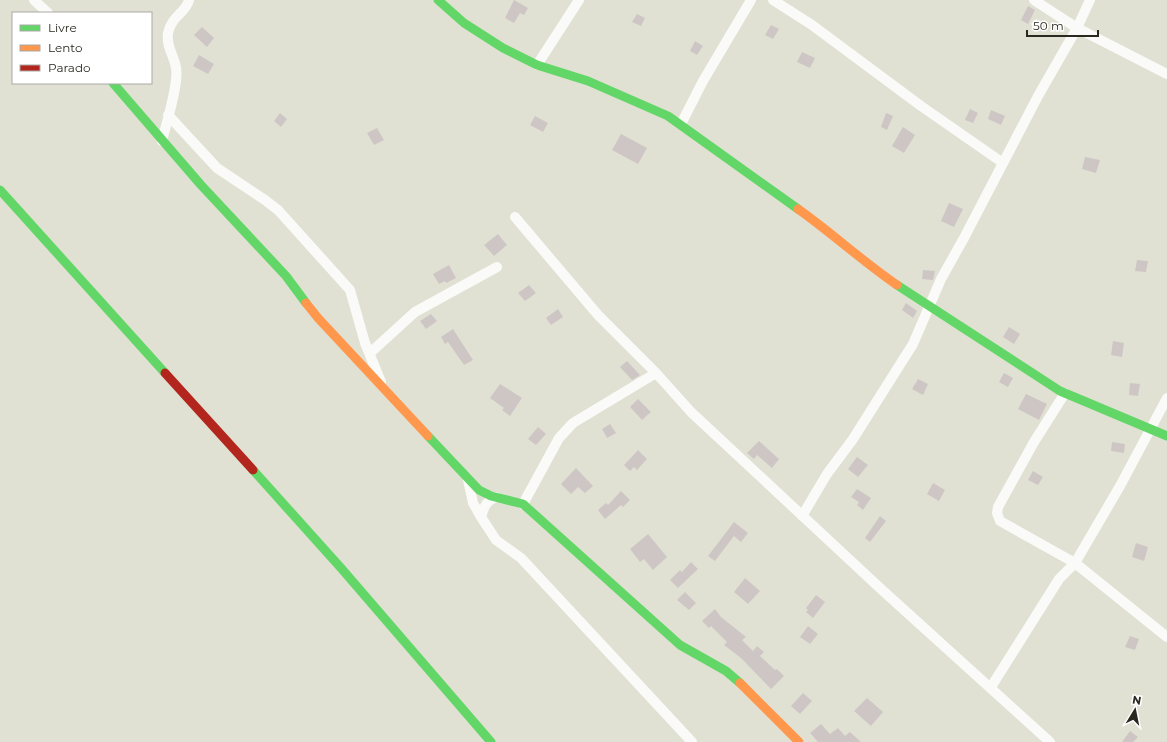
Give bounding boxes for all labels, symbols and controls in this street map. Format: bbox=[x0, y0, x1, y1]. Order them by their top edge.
legend bbox=[12, 12, 152, 84]
scale bar bbox=[1027, 12, 1098, 38]
text: 50 m bbox=[1033, 18, 1064, 33]
text: Livre bbox=[48, 20, 77, 35]
text: Lento bbox=[48, 40, 83, 55]
text: Parado bbox=[48, 60, 91, 75]
north arrow bbox=[1115, 690, 1155, 730]
text: N bbox=[1131, 692, 1142, 708]

